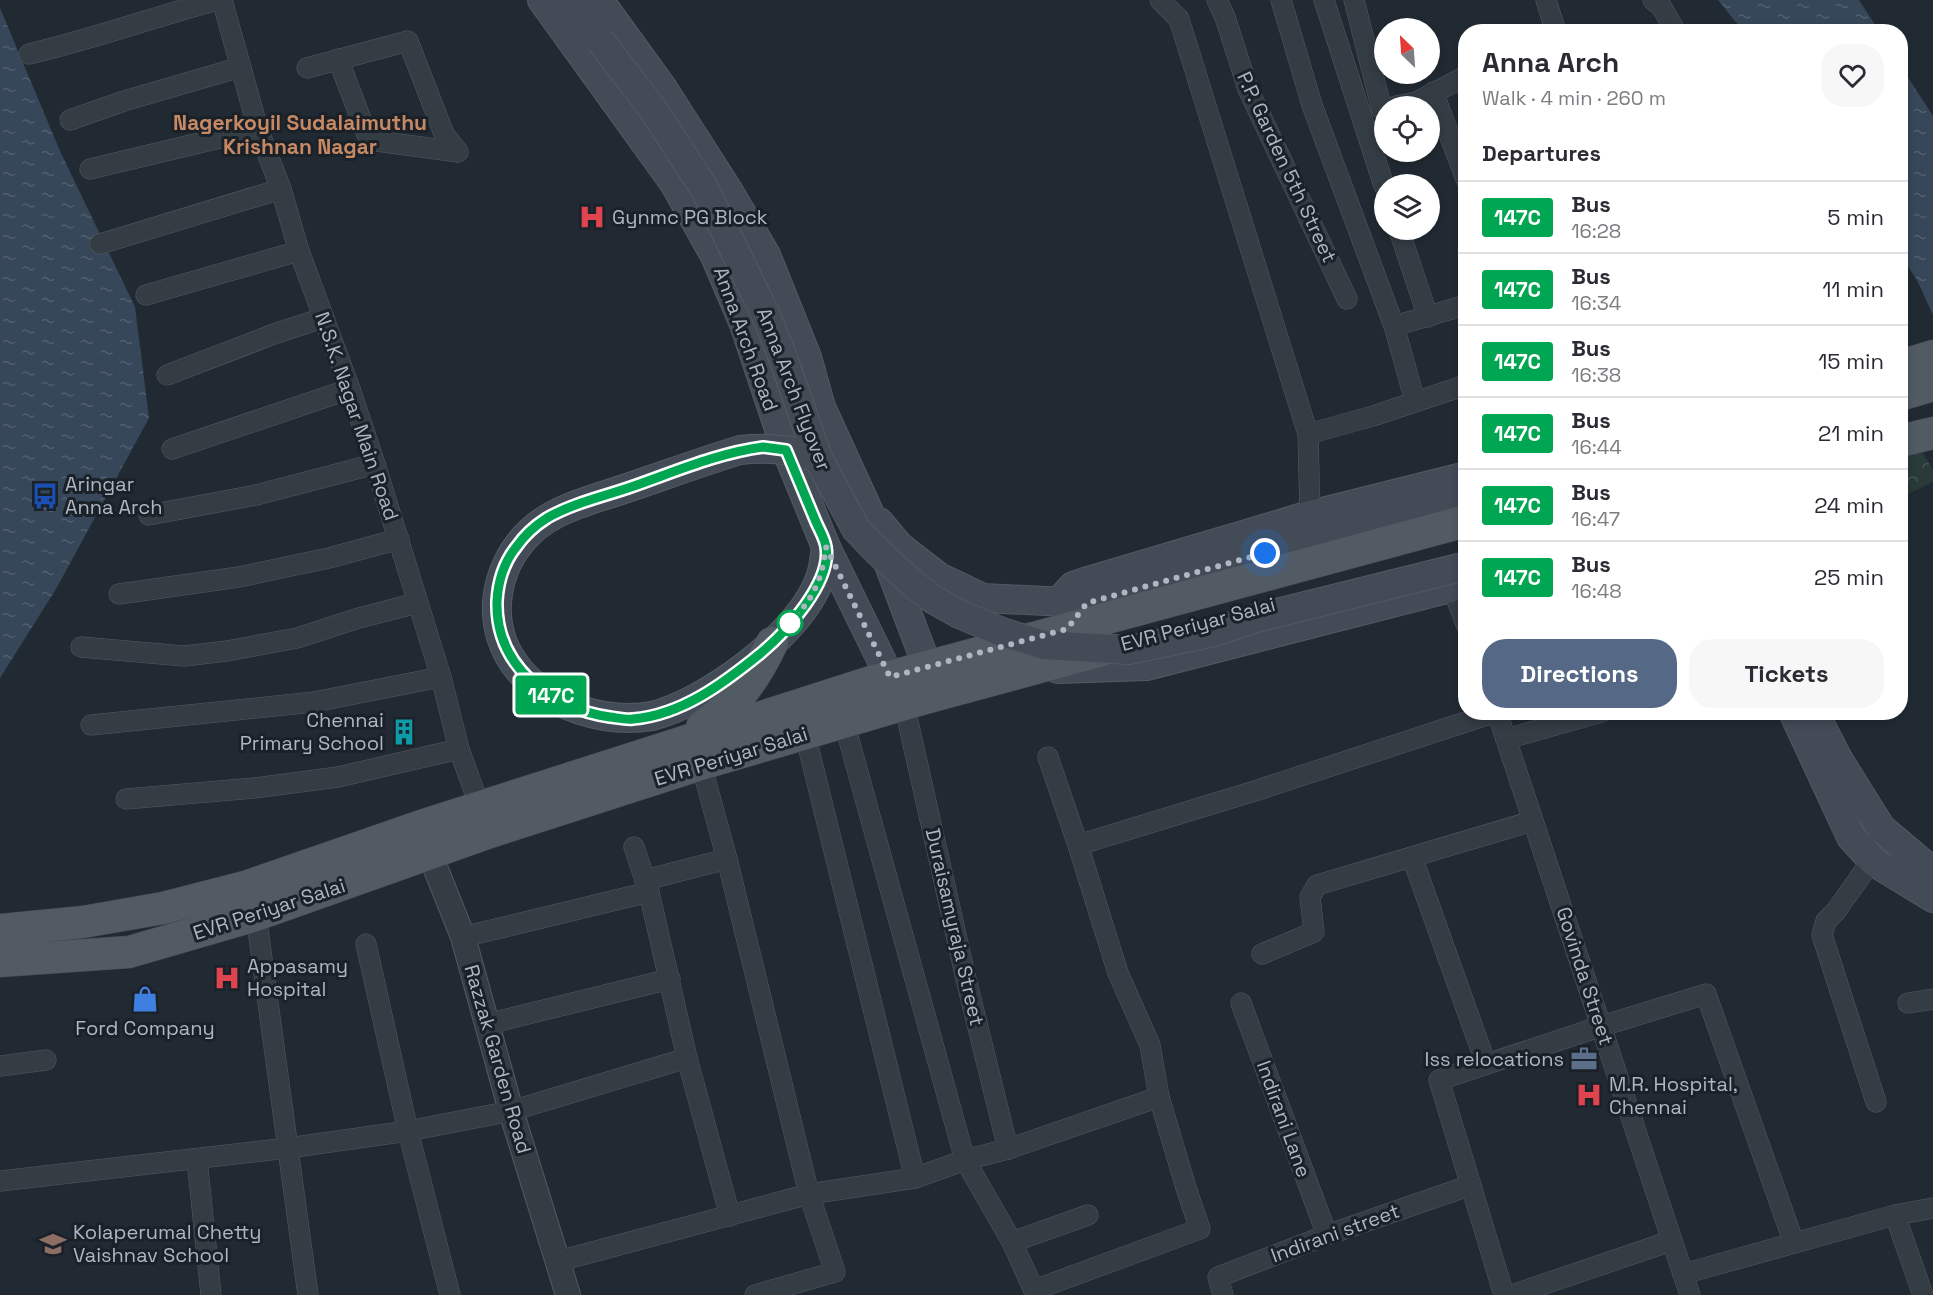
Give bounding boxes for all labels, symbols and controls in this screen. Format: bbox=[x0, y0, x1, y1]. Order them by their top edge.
north arrow bbox=[1374, 18, 1440, 84]
map controls bbox=[1374, 18, 1440, 240]
text: Anna Arch bbox=[1482, 44, 1619, 80]
button: heart bbox=[1821, 44, 1884, 107]
street label: P.P. Garden 5th Street bbox=[1231, 67, 1343, 267]
text: Walk · 4 min · 260 m bbox=[1482, 85, 1666, 111]
button: locate bbox=[1374, 96, 1440, 162]
district label: Nagerkoyil Sudalaimuthu Krishnan Nagar bbox=[173, 109, 427, 160]
text: Departures bbox=[1482, 139, 1601, 167]
button: layers bbox=[1374, 174, 1440, 240]
text: Bus bbox=[1571, 190, 1611, 218]
hospital icon: Gynmc PG Block bbox=[577, 202, 607, 232]
text: 5 min bbox=[1827, 203, 1884, 231]
place label: Gynmc PG Block bbox=[612, 204, 768, 230]
text: 147C bbox=[1494, 204, 1541, 231]
text: 16:28 bbox=[1571, 218, 1621, 244]
text: Bus bbox=[1571, 262, 1611, 290]
street label: Anna Arch Road bbox=[708, 263, 784, 415]
text: 11 min bbox=[1822, 275, 1884, 303]
text: 147C bbox=[1494, 276, 1541, 303]
text: 16:34 bbox=[1571, 290, 1621, 316]
street label: Anna Arch Flyover bbox=[751, 304, 837, 474]
street label: N.S.K. Nagar Main Road bbox=[309, 308, 405, 524]
text: Bus bbox=[1571, 334, 1611, 362]
text: 15 min bbox=[1818, 347, 1884, 375]
text: 147C bbox=[1494, 348, 1541, 375]
text: 16:38 bbox=[1571, 362, 1621, 388]
text: Bus bbox=[1571, 406, 1611, 434]
text: 21 min bbox=[1818, 419, 1884, 447]
text: 147C bbox=[1494, 420, 1541, 447]
text: 16:44 bbox=[1571, 434, 1622, 460]
place label: Aringar Anna Arch bbox=[65, 471, 163, 520]
text: Bus bbox=[1571, 478, 1611, 506]
bus stop icon: Aringar Anna Arch bbox=[30, 481, 60, 511]
text: 24 min bbox=[1814, 491, 1884, 519]
text: 147C bbox=[1494, 492, 1541, 519]
text: 16:47 bbox=[1571, 506, 1620, 532]
your location bbox=[1250, 538, 1280, 568]
text: Bus bbox=[1571, 550, 1611, 578]
text: 25 min bbox=[1814, 563, 1884, 591]
text: 147C bbox=[1494, 564, 1541, 591]
text: 16:48 bbox=[1571, 578, 1622, 604]
street label: EVR Periyar Salai bbox=[1118, 591, 1278, 657]
unlabelled marker bbox=[777, 610, 803, 636]
button: Directions bbox=[1482, 639, 1677, 708]
button: Tickets bbox=[1689, 639, 1884, 708]
line badge: 147C bbox=[509, 676, 593, 714]
text: 147C bbox=[527, 682, 575, 709]
place label: Chennai Primary School bbox=[240, 707, 384, 756]
building icon: Chennai Primary School bbox=[389, 717, 419, 747]
street label: EVR Periyar Salai bbox=[651, 720, 811, 792]
street label: Duraisamyraja Street bbox=[920, 826, 990, 1028]
street label: EVR Periyar Salai bbox=[189, 872, 349, 946]
street label: Govinda Street bbox=[1550, 904, 1620, 1048]
place label: Appasamy Hospital bbox=[247, 953, 348, 1002]
street label: Razzak Garden Road bbox=[459, 961, 537, 1157]
hospital icon: Appasamy Hospital bbox=[212, 963, 242, 993]
shop icon: Ford Company bbox=[130, 984, 160, 1014]
place label: Ford Company bbox=[75, 1015, 215, 1041]
office icon: Iss relocations bbox=[1569, 1044, 1599, 1074]
place label: Iss relocations bbox=[1425, 1046, 1564, 1072]
street label: Indirani Lane bbox=[1251, 1057, 1317, 1181]
place label: M.R. Hospital, Chennai bbox=[1609, 1071, 1738, 1120]
hospital icon: M.R. Hospital, Chennai bbox=[1574, 1080, 1604, 1110]
street label: Indirani street bbox=[1267, 1198, 1403, 1268]
place label: Kolaperumal Chetty Vaishnav School bbox=[73, 1219, 262, 1268]
school or university icon: Kolaperumal Chetty Vaishnav School bbox=[38, 1229, 68, 1259]

